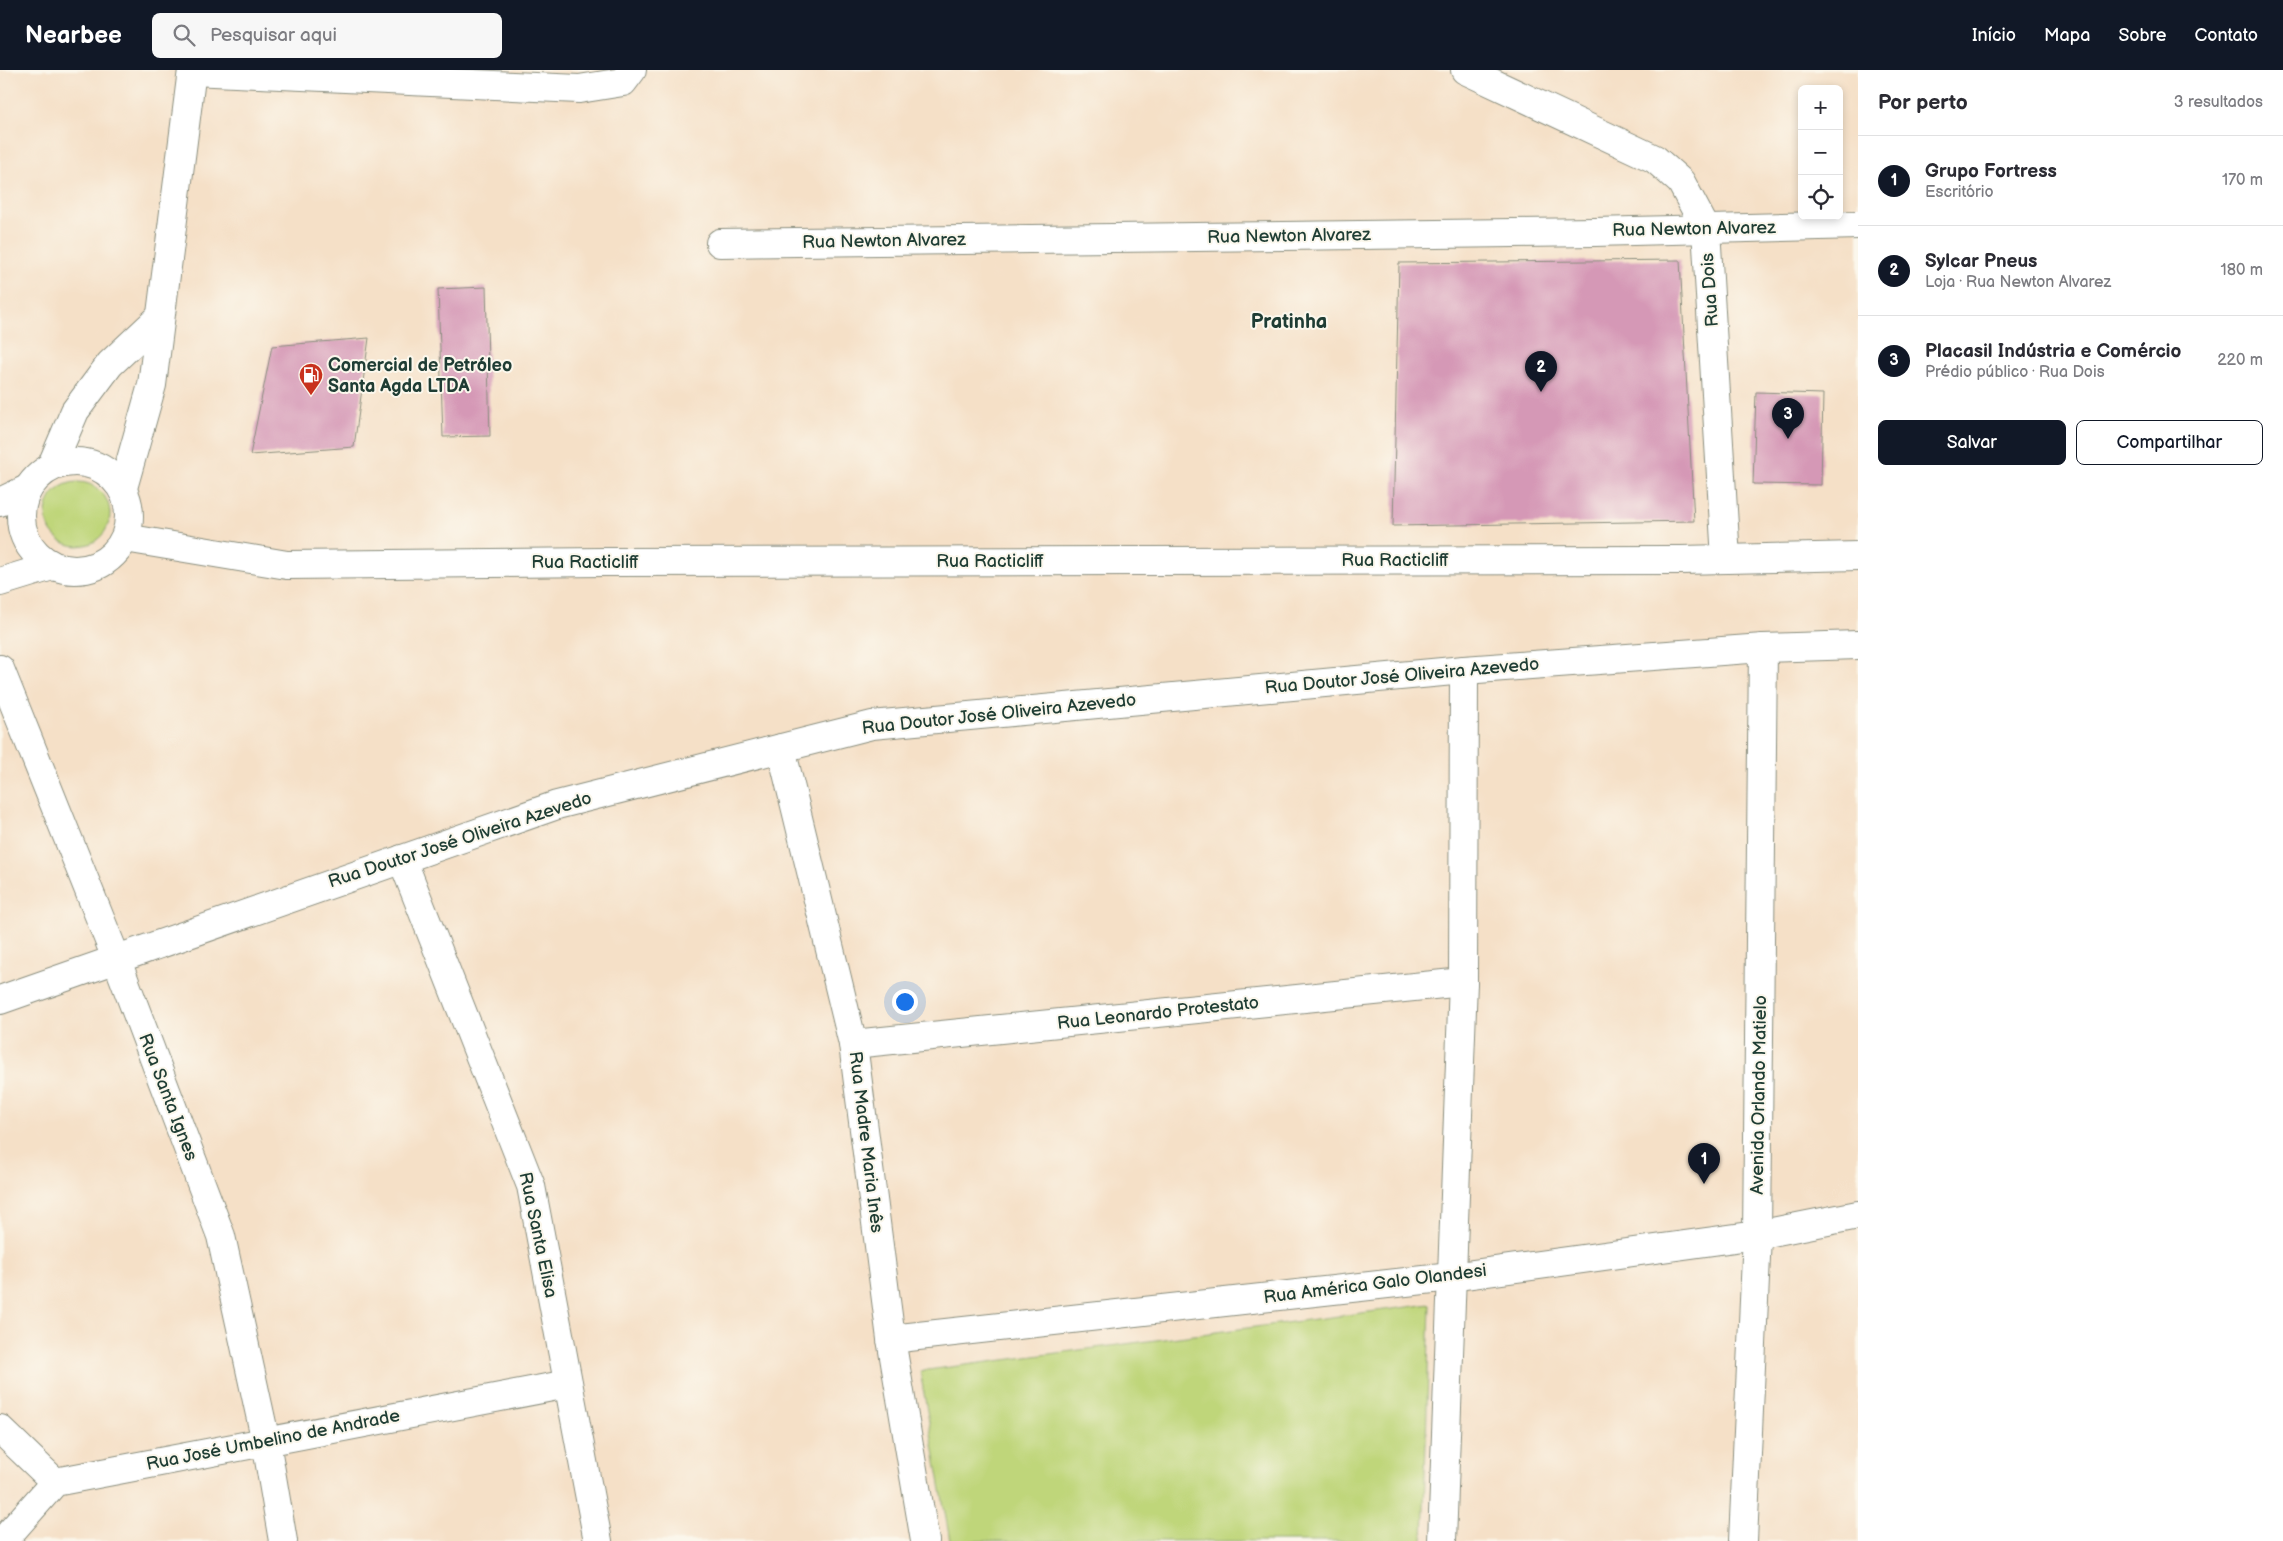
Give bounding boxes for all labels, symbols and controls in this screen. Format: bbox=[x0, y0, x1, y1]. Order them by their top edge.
search box bbox=[152, 13, 502, 58]
text: Nearbee bbox=[25, 21, 122, 50]
icon: search bbox=[170, 21, 198, 49]
text: Pesquisar aqui bbox=[210, 24, 337, 47]
text: Início bbox=[1972, 25, 2016, 46]
text: Mapa bbox=[2044, 25, 2090, 46]
text: Sobre bbox=[2118, 25, 2166, 46]
text: Contato bbox=[2194, 25, 2258, 46]
map controls bbox=[1798, 85, 1843, 220]
button: + bbox=[1798, 85, 1843, 130]
text: Por perto bbox=[1878, 90, 1968, 115]
text: 3 resultados bbox=[2174, 93, 2263, 112]
button: − bbox=[1798, 130, 1843, 175]
text: Grupo Fortress bbox=[1925, 160, 2057, 183]
text: 1 bbox=[1891, 171, 1897, 190]
text: 170 m bbox=[2222, 171, 2263, 190]
button: locate bbox=[1798, 175, 1843, 220]
text: Escritório bbox=[1925, 183, 1994, 202]
street label: Rua Newton Alvarez bbox=[1612, 217, 1776, 241]
street label: Rua Newton Alvarez bbox=[1207, 224, 1371, 248]
street label: Rua Newton Alvarez bbox=[802, 229, 966, 253]
text: Sylcar Pneus bbox=[1925, 250, 2037, 273]
street label: Rua Dois bbox=[1697, 252, 1723, 328]
text: 2 bbox=[1889, 261, 1899, 280]
text: 180 m bbox=[2221, 261, 2263, 280]
text: Loja · Rua Newton Alvarez bbox=[1925, 273, 2111, 292]
district label: Pratinha bbox=[1251, 310, 1327, 334]
text: Placasil Indústria e Comércio bbox=[1925, 340, 2181, 363]
pin: 2 bbox=[1525, 351, 1557, 392]
text: 3 bbox=[1889, 351, 1899, 370]
text: 220 m bbox=[2217, 351, 2263, 370]
place label: Comercial de Petróleo Santa Agda LTDA bbox=[328, 355, 512, 397]
fuel station icon: Comercial de Petróleo Santa Agda LTDA bbox=[298, 362, 324, 396]
text: Prédio público · Rua Dois bbox=[1925, 363, 2105, 382]
pin: 3 bbox=[1772, 398, 1804, 439]
button: Salvar bbox=[1878, 420, 2066, 465]
button: Compartilhar bbox=[2076, 420, 2263, 465]
street label: Rua Racticliff bbox=[1341, 550, 1449, 571]
street label: Rua Racticliff bbox=[936, 551, 1044, 572]
street label: Rua Racticliff bbox=[531, 552, 639, 573]
street label: Rua Doutor José Oliveira Azevedo bbox=[1264, 654, 1540, 698]
street label: Rua Doutor José Oliveira Azevedo bbox=[861, 689, 1137, 739]
street label: Rua Doutor José Oliveira Azevedo bbox=[326, 787, 594, 893]
your location bbox=[892, 989, 918, 1015]
street label: Rua Leonardo Protestato bbox=[1056, 992, 1260, 1034]
street label: Avenida Orlando Matielo bbox=[1747, 995, 1771, 1195]
street label: Rua Santa Ignes bbox=[134, 1030, 202, 1164]
street label: Rua Madre Maria Inês bbox=[844, 1050, 888, 1234]
pin: 1 bbox=[1688, 1143, 1720, 1184]
street label: Rua Santa Elisa bbox=[514, 1170, 562, 1300]
street label: Rua América Galo Olandesi bbox=[1262, 1260, 1488, 1308]
street label: Rua José Umbelino de Andrade bbox=[144, 1405, 402, 1475]

